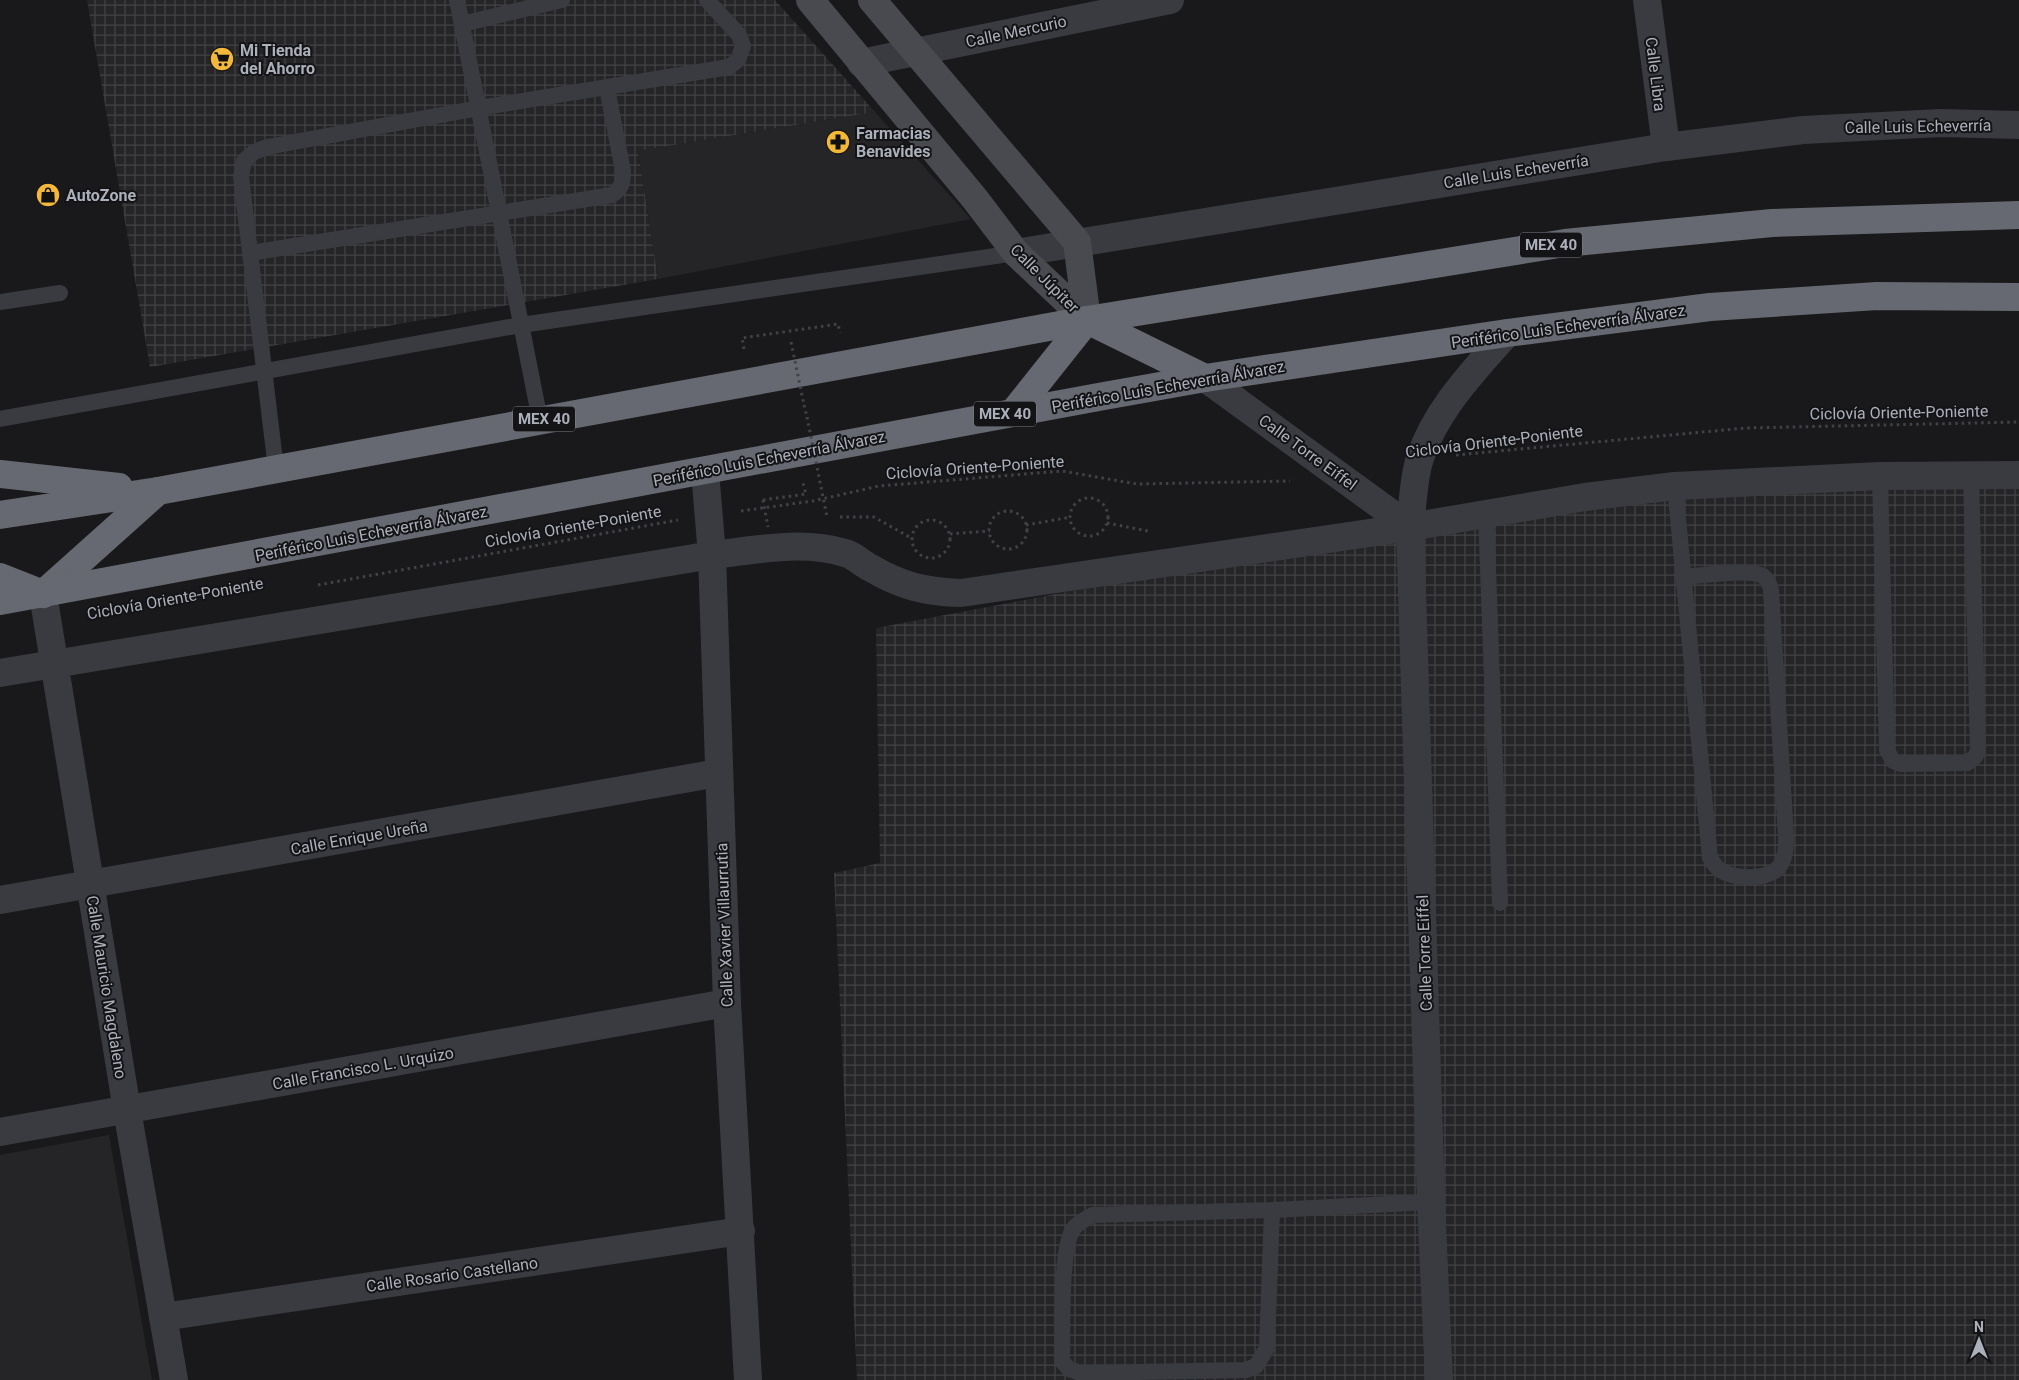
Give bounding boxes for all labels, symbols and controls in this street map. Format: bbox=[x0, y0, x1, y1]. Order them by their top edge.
street label: Calle Mercurio bbox=[964, 12, 1068, 51]
street label: Calle Libra bbox=[1642, 36, 1669, 112]
place label: Mi Tienda del Ahorro bbox=[240, 41, 315, 78]
supermarket icon: Mi Tienda del Ahorro bbox=[209, 46, 235, 72]
street label: Calle Luis Echeverría bbox=[1844, 116, 1992, 137]
place label: Farmacias Benavides bbox=[856, 124, 931, 161]
pharmacy icon: Farmacias Benavides bbox=[825, 129, 851, 155]
street label: Calle Luis Echeverría bbox=[1442, 151, 1590, 192]
shop icon: AutoZone bbox=[35, 182, 61, 208]
place label: AutoZone bbox=[66, 186, 136, 205]
road number: MEX 40 bbox=[1520, 232, 1582, 258]
street label: Calle Júpiter bbox=[1006, 240, 1083, 317]
street label: Periférico Luis Echeverría Álvarez bbox=[1450, 301, 1686, 352]
street label: Periférico Luis Echeverría Álvarez bbox=[1050, 357, 1286, 416]
street label: Ciclovía Oriente-Poniente bbox=[1810, 401, 1988, 424]
road number: MEX 40 bbox=[974, 402, 1036, 426]
road number: MEX 40 bbox=[513, 406, 575, 432]
street label: Calle Torre Eiffel bbox=[1255, 411, 1360, 494]
street label: Ciclovía Oriente-Poniente bbox=[1404, 421, 1584, 462]
street label: Periférico Luis Echeverría Álvarez bbox=[651, 427, 887, 490]
street label: Ciclovía Oriente-Poniente bbox=[885, 452, 1065, 483]
street label: Periférico Luis Echeverría Álvarez bbox=[253, 502, 489, 565]
street label: Ciclovía Oriente-Poniente bbox=[483, 502, 663, 551]
street label: Ciclovía Oriente-Poniente bbox=[85, 574, 265, 623]
street label: Calle Enrique Ureña bbox=[289, 816, 429, 859]
street label: Calle Xavier Villaurrutia bbox=[712, 843, 737, 1007]
street label: Calle Mauricio Magdaleno bbox=[83, 894, 130, 1080]
street label: Calle Torre Eiffel bbox=[1413, 894, 1436, 1011]
street label: Calle Francisco L. Urquizo bbox=[271, 1043, 455, 1094]
street label: Calle Rosario Castellano bbox=[365, 1253, 539, 1296]
north arrow bbox=[1954, 1315, 2004, 1365]
text: N bbox=[1974, 1319, 1984, 1335]

